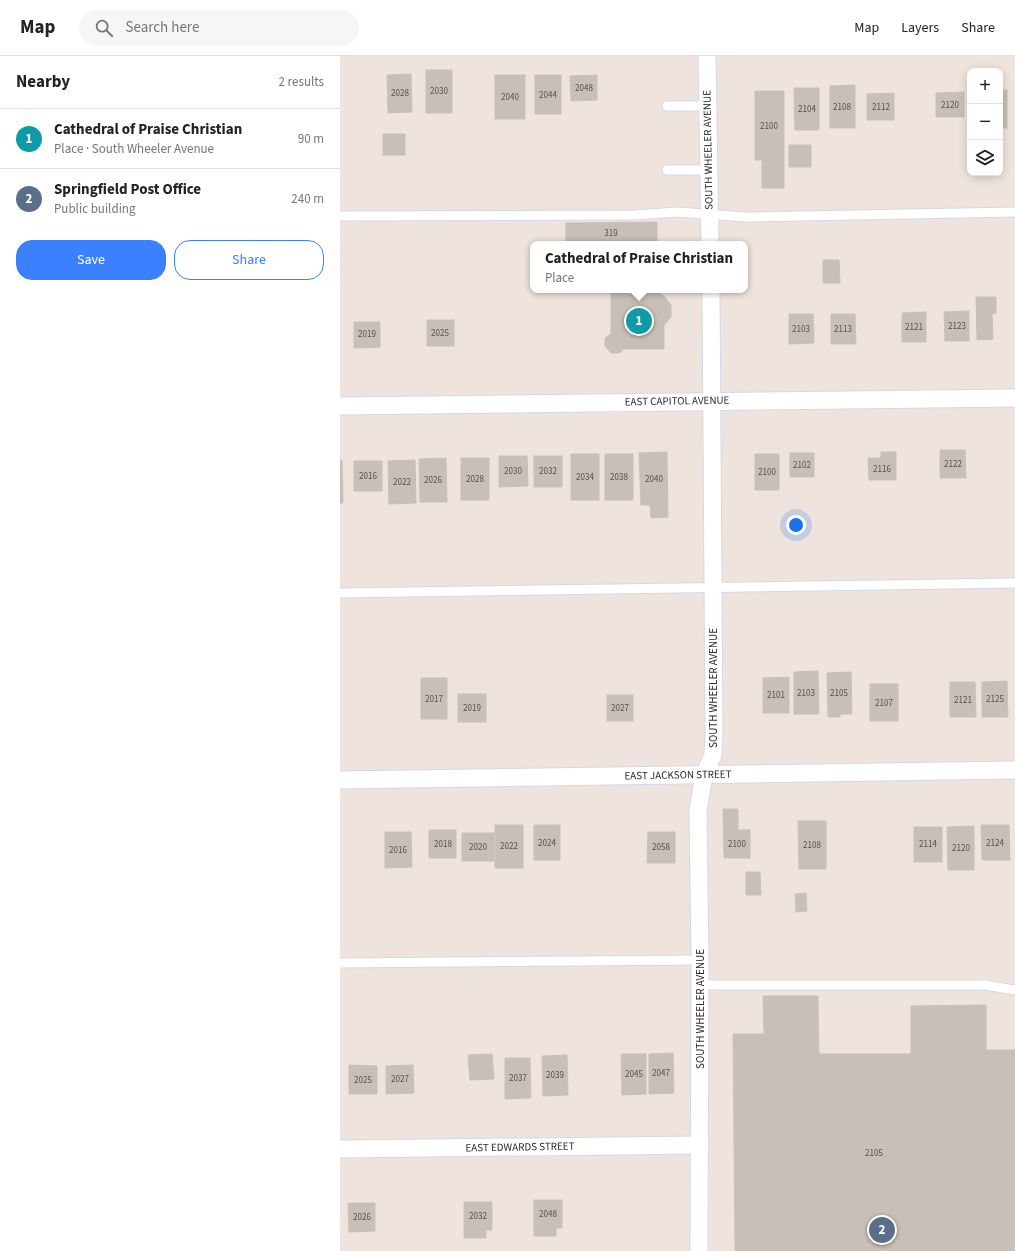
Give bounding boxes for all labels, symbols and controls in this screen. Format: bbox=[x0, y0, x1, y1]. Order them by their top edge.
search box bbox=[79, 10, 359, 46]
text: Map bbox=[20, 14, 55, 41]
icon: search bbox=[93, 17, 115, 39]
text: Search here bbox=[125, 17, 199, 38]
text: Map bbox=[854, 18, 879, 38]
text: Layers bbox=[901, 18, 939, 38]
text: Share bbox=[961, 18, 995, 38]
map controls bbox=[967, 68, 1003, 176]
button: + bbox=[967, 68, 1003, 104]
text: Nearby bbox=[16, 70, 70, 94]
text: 2 results bbox=[279, 73, 324, 91]
house number: 2048 bbox=[575, 82, 593, 95]
house number: 2030 bbox=[430, 85, 448, 98]
house number: 2028 bbox=[391, 87, 409, 100]
house number: 2044 bbox=[539, 89, 557, 102]
street label: SOUTH WHEELER AVENUE bbox=[699, 90, 717, 210]
house number: 2040 bbox=[501, 91, 519, 104]
house number: 2120 bbox=[941, 99, 959, 112]
house number: 2108 bbox=[833, 101, 851, 114]
house number: 2112 bbox=[872, 101, 890, 114]
house number: 2104 bbox=[798, 103, 816, 116]
button: − bbox=[967, 104, 1003, 140]
text: Cathedral of Praise Christian bbox=[54, 119, 242, 140]
house number: 2100 bbox=[760, 120, 778, 133]
text: 1 bbox=[26, 130, 32, 148]
text: 90 m bbox=[298, 130, 324, 148]
text: Place · South Wheeler Avenue bbox=[54, 140, 214, 158]
button: layers bbox=[967, 140, 1003, 176]
text: Springfield Post Office bbox=[54, 179, 201, 200]
text: 2 bbox=[26, 190, 32, 208]
text: 240 m bbox=[291, 190, 324, 208]
text: Public building bbox=[54, 200, 136, 218]
house number: 319 bbox=[604, 227, 618, 240]
button: Save bbox=[16, 240, 166, 280]
button: Share bbox=[174, 240, 324, 280]
popup bbox=[530, 241, 748, 293]
text: Cathedral of Praise Christian bbox=[545, 248, 733, 269]
text: Place bbox=[545, 269, 574, 287]
pin: 1 bbox=[626, 306, 652, 336]
house number: 2123 bbox=[948, 320, 966, 333]
house number: 2121 bbox=[905, 321, 923, 334]
house number: 2103 bbox=[792, 323, 810, 336]
house number: 2113 bbox=[834, 323, 852, 336]
house number: 2025 bbox=[431, 327, 449, 340]
house number: 2019 bbox=[358, 328, 376, 341]
street label: EAST CAPITOL AVENUE bbox=[625, 393, 730, 409]
house number: 2122 bbox=[944, 458, 962, 471]
house number: 2102 bbox=[793, 459, 811, 472]
house number: 2116 bbox=[873, 463, 891, 476]
house number: 2030 bbox=[504, 465, 522, 478]
house number: 2032 bbox=[539, 465, 557, 478]
house number: 2100 bbox=[758, 466, 776, 479]
house number: 2016 bbox=[359, 470, 377, 483]
house number: 2034 bbox=[576, 471, 594, 484]
house number: 2038 bbox=[610, 471, 628, 484]
house number: 2028 bbox=[466, 473, 484, 486]
house number: 2040 bbox=[645, 473, 663, 486]
house number: 2026 bbox=[424, 474, 442, 487]
house number: 2022 bbox=[393, 476, 411, 489]
your location bbox=[786, 515, 806, 535]
street label: SOUTH WHEELER AVENUE bbox=[706, 628, 721, 748]
house number: 2103 bbox=[797, 687, 815, 700]
house number: 2105 bbox=[830, 687, 848, 700]
house number: 2101 bbox=[767, 689, 785, 702]
house number: 2017 bbox=[425, 693, 443, 706]
house number: 2125 bbox=[986, 693, 1004, 706]
house number: 2121 bbox=[954, 694, 972, 707]
house number: 2107 bbox=[875, 697, 893, 710]
house number: 2019 bbox=[463, 702, 481, 715]
house number: 2027 bbox=[611, 702, 629, 715]
street label: EAST JACKSON STREET bbox=[624, 767, 732, 783]
house number: 2024 bbox=[538, 837, 556, 850]
house number: 2124 bbox=[986, 837, 1004, 850]
house number: 2018 bbox=[434, 838, 452, 851]
house number: 2100 bbox=[728, 838, 746, 851]
house number: 2114 bbox=[919, 838, 937, 851]
house number: 2108 bbox=[803, 839, 821, 852]
house number: 2022 bbox=[500, 840, 518, 853]
house number: 2020 bbox=[469, 841, 487, 854]
house number: 2058 bbox=[652, 841, 670, 854]
house number: 2120 bbox=[952, 842, 970, 855]
house number: 2016 bbox=[389, 844, 407, 857]
street label: SOUTH WHEELER AVENUE bbox=[693, 949, 708, 1069]
house number: 2047 bbox=[652, 1067, 670, 1080]
house number: 2045 bbox=[625, 1068, 643, 1081]
house number: 2039 bbox=[546, 1069, 564, 1082]
house number: 2037 bbox=[509, 1072, 527, 1085]
house number: 2027 bbox=[391, 1073, 409, 1086]
house number: 2025 bbox=[354, 1074, 372, 1087]
street label: EAST EDWARDS STREET bbox=[465, 1139, 575, 1155]
house number: 2105 bbox=[865, 1147, 883, 1160]
house number: 2048 bbox=[539, 1208, 557, 1221]
house number: 2032 bbox=[469, 1210, 487, 1223]
house number: 2026 bbox=[353, 1211, 371, 1224]
pin: 2 bbox=[869, 1215, 895, 1245]

